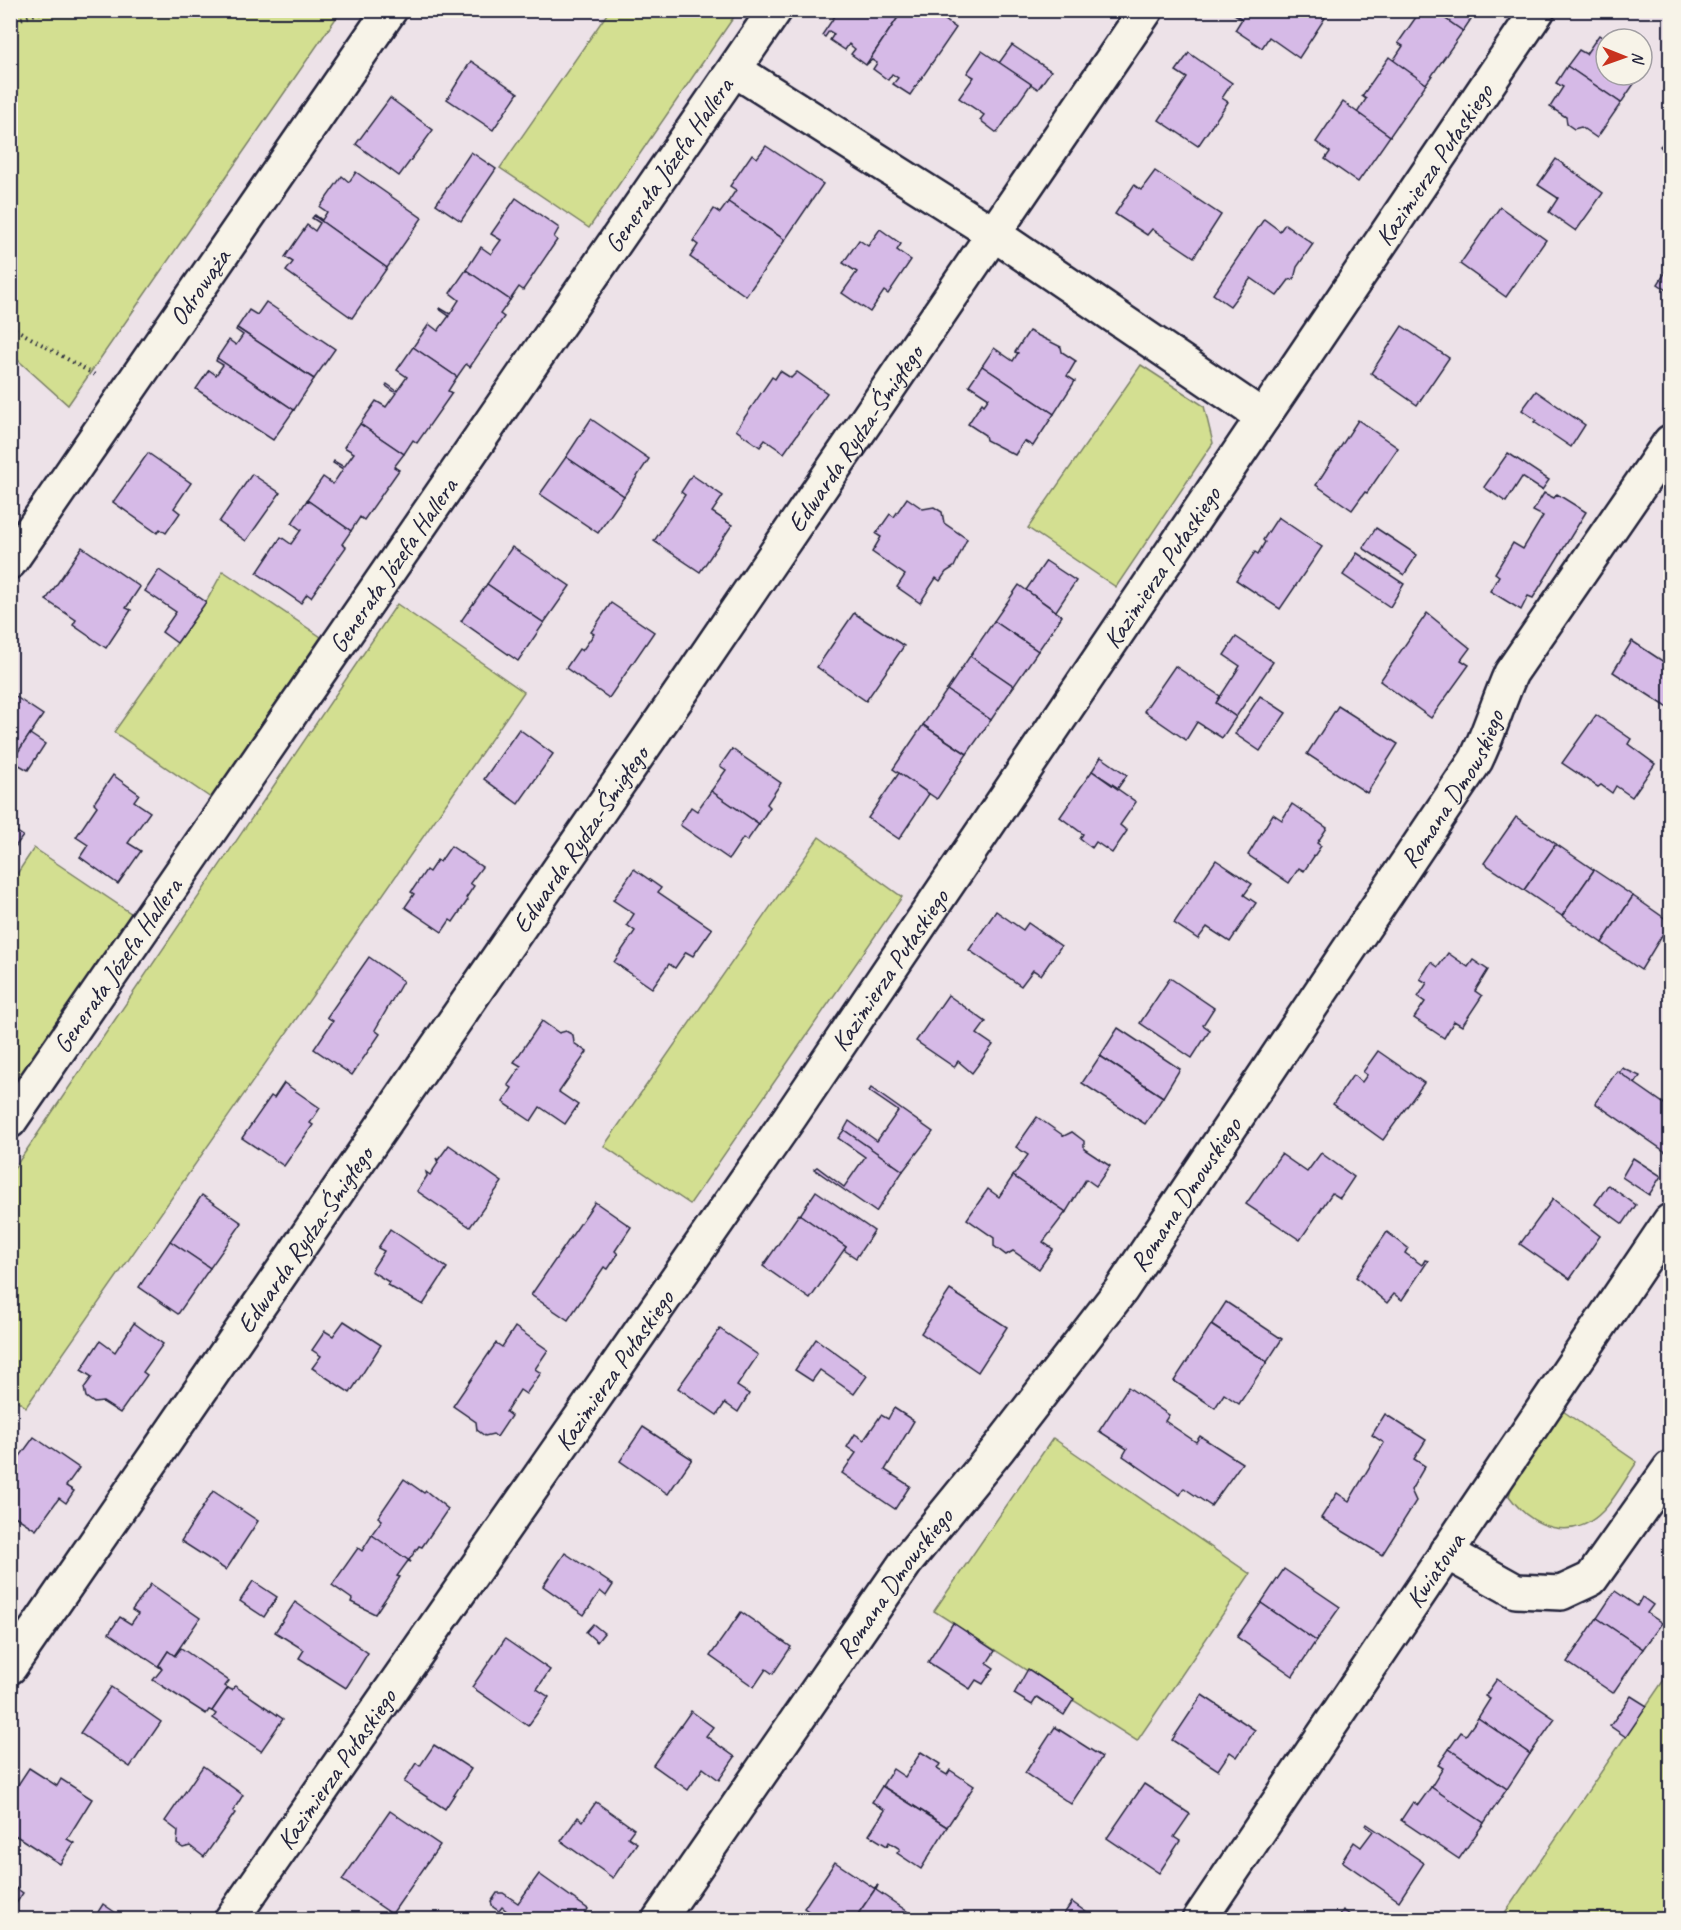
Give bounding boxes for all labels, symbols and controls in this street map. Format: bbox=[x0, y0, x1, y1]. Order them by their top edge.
north arrow bbox=[1594, 27, 1654, 87]
text: N bbox=[1628, 52, 1648, 65]
street label: Generała Józefa Hallera bbox=[597, 70, 741, 259]
street label: Kazimierza Pułaskiego bbox=[1367, 76, 1501, 252]
street label: Odrowąża bbox=[161, 241, 238, 332]
street label: Edwarda Rydza-Śmigłego bbox=[779, 336, 932, 538]
street label: Generała Józefa Hallera bbox=[321, 470, 466, 659]
street label: Kazimierza Pułaskiego bbox=[1095, 478, 1229, 654]
street label: Romana Dmowskiego bbox=[1392, 704, 1512, 874]
street label: Edwarda Rydza-Śmigłego bbox=[504, 737, 657, 939]
street label: Generała Józefa Hallera bbox=[45, 870, 190, 1059]
street label: Kazimierza Pułaskiego bbox=[823, 881, 957, 1057]
street label: Romana Dmowskiego bbox=[1122, 1109, 1250, 1278]
street label: Edwarda Rydza-Śmigłego bbox=[229, 1138, 382, 1339]
street label: Kazimierza Pułaskiego bbox=[546, 1282, 682, 1457]
street label: Romana Dmowskiego bbox=[828, 1499, 961, 1665]
street label: Kwiatowa bbox=[1398, 1525, 1473, 1614]
street label: Kazimierza Pułaskiego bbox=[269, 1681, 405, 1856]

